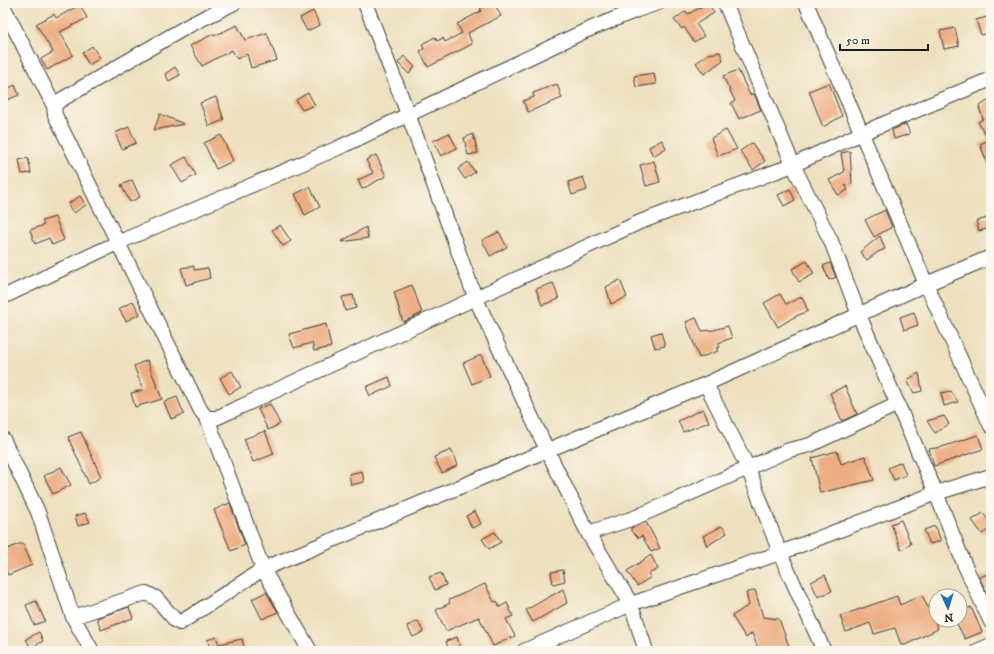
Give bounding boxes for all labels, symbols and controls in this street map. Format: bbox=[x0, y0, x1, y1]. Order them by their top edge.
scale bar bbox=[840, 26, 928, 52]
text: 50 m bbox=[846, 33, 870, 48]
north arrow bbox=[928, 588, 968, 628]
text: N bbox=[944, 610, 954, 624]

